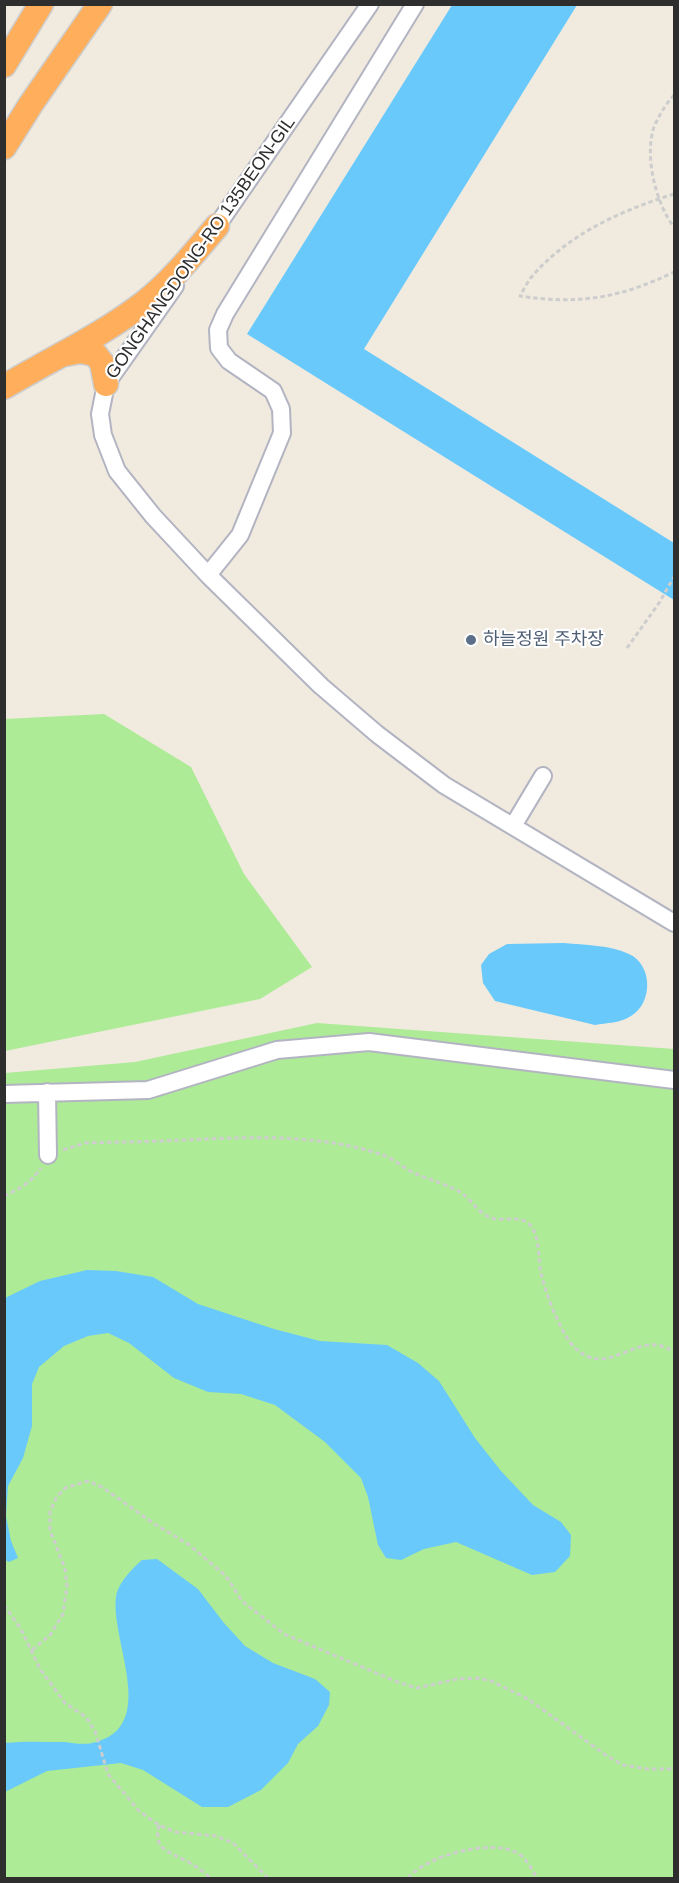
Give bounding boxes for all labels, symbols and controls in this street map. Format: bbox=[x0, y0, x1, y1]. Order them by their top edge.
street label: GONGHANGDONG-RO 135BEON-GIL bbox=[102, 113, 300, 383]
place label: 하늘정원 주차장 bbox=[483, 629, 604, 651]
marker: 하늘정원 주차장 bbox=[464, 633, 478, 647]

